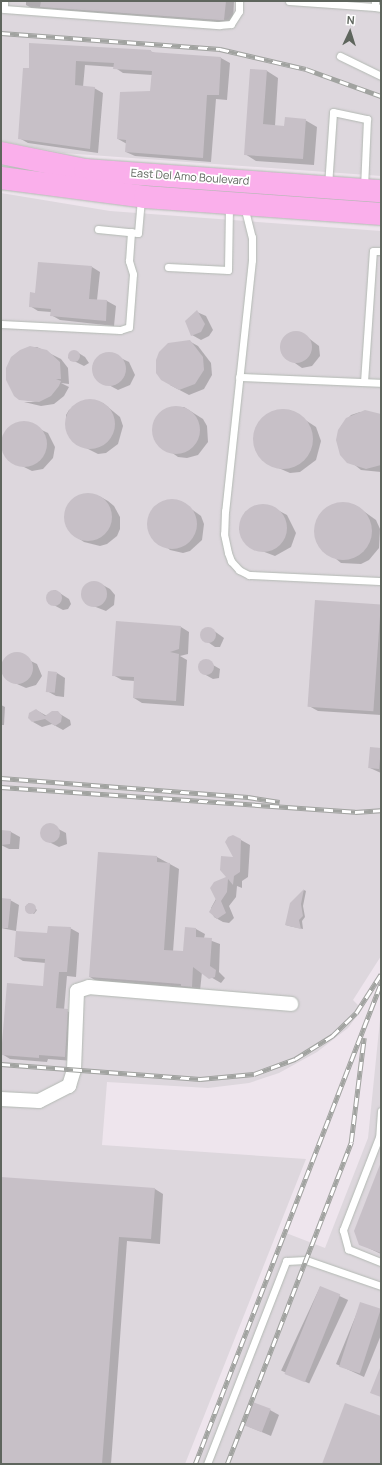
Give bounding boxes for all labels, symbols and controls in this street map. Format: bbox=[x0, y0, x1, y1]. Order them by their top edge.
north arrow bbox=[330, 12, 370, 52]
text: N bbox=[346, 12, 355, 27]
street label: East Del Amo Boulevard bbox=[130, 166, 250, 188]

